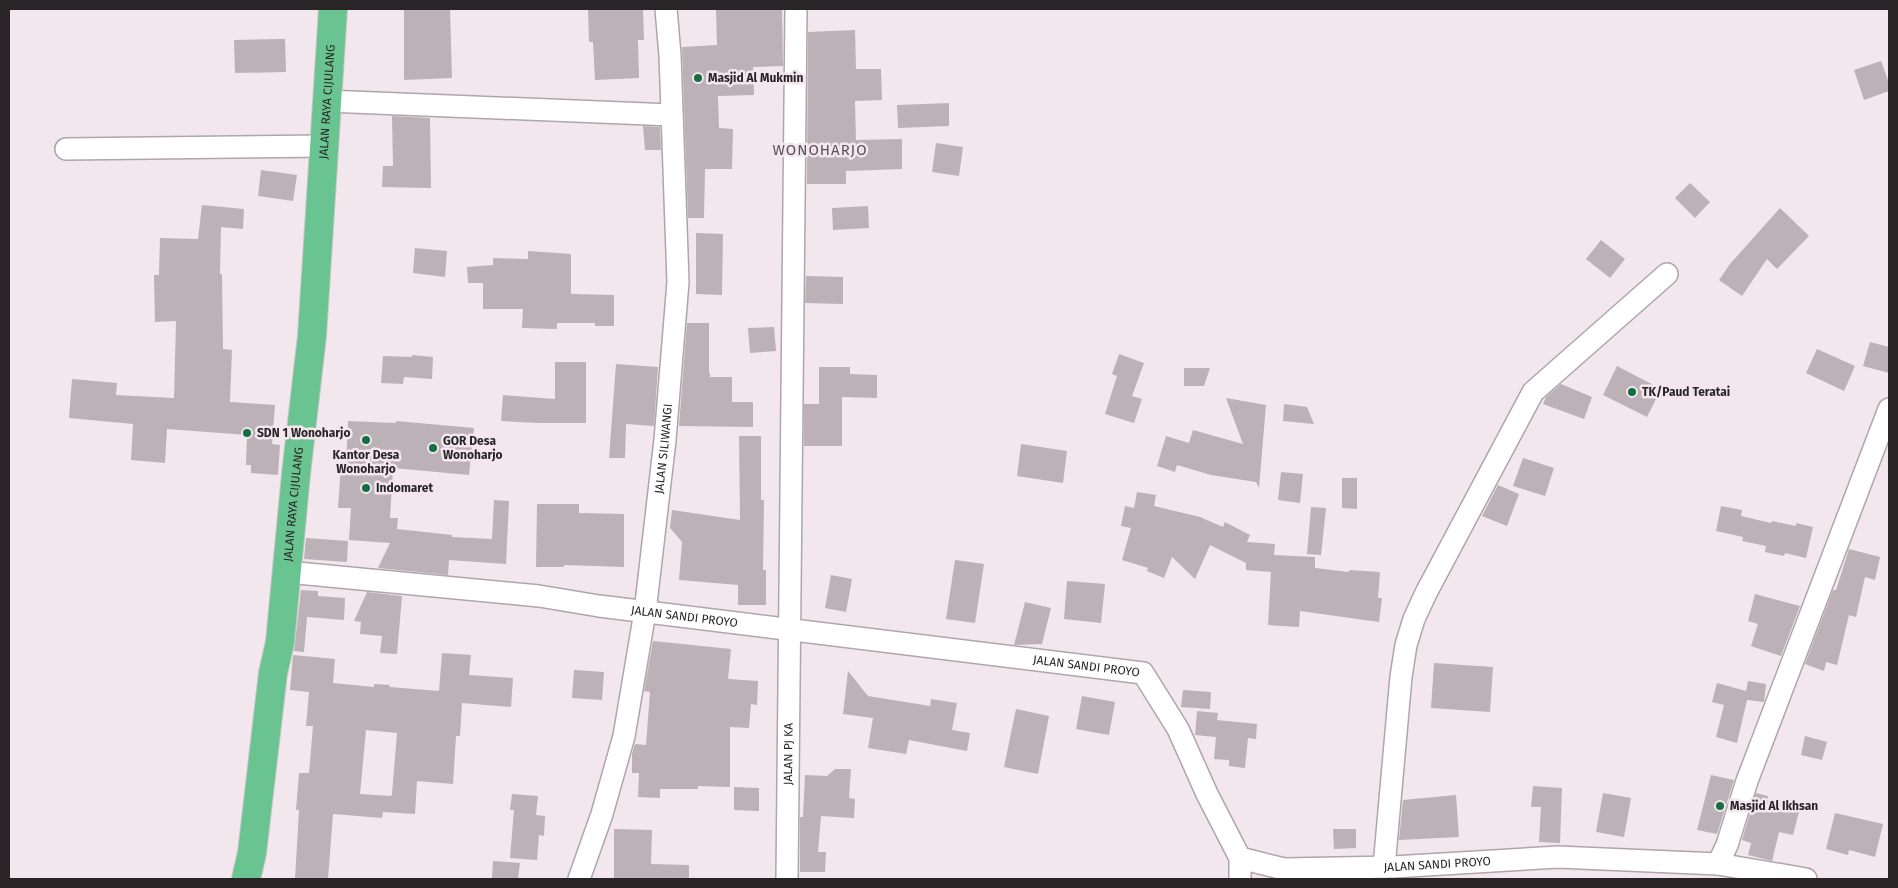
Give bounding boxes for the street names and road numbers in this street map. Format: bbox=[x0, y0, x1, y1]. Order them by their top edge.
street label: JALAN RAYA CIJULANG bbox=[316, 44, 338, 160]
street label: JALAN SILIWANGI bbox=[652, 403, 675, 495]
street label: JALAN RAYA CIJULANG bbox=[281, 446, 306, 562]
street label: JALAN SANDI PROYO bbox=[630, 603, 739, 630]
street label: JALAN SANDI PROYO bbox=[1032, 653, 1141, 680]
street label: JALAN PJ KA bbox=[781, 723, 796, 785]
street label: JALAN SANDI PROYO bbox=[1383, 854, 1491, 874]

